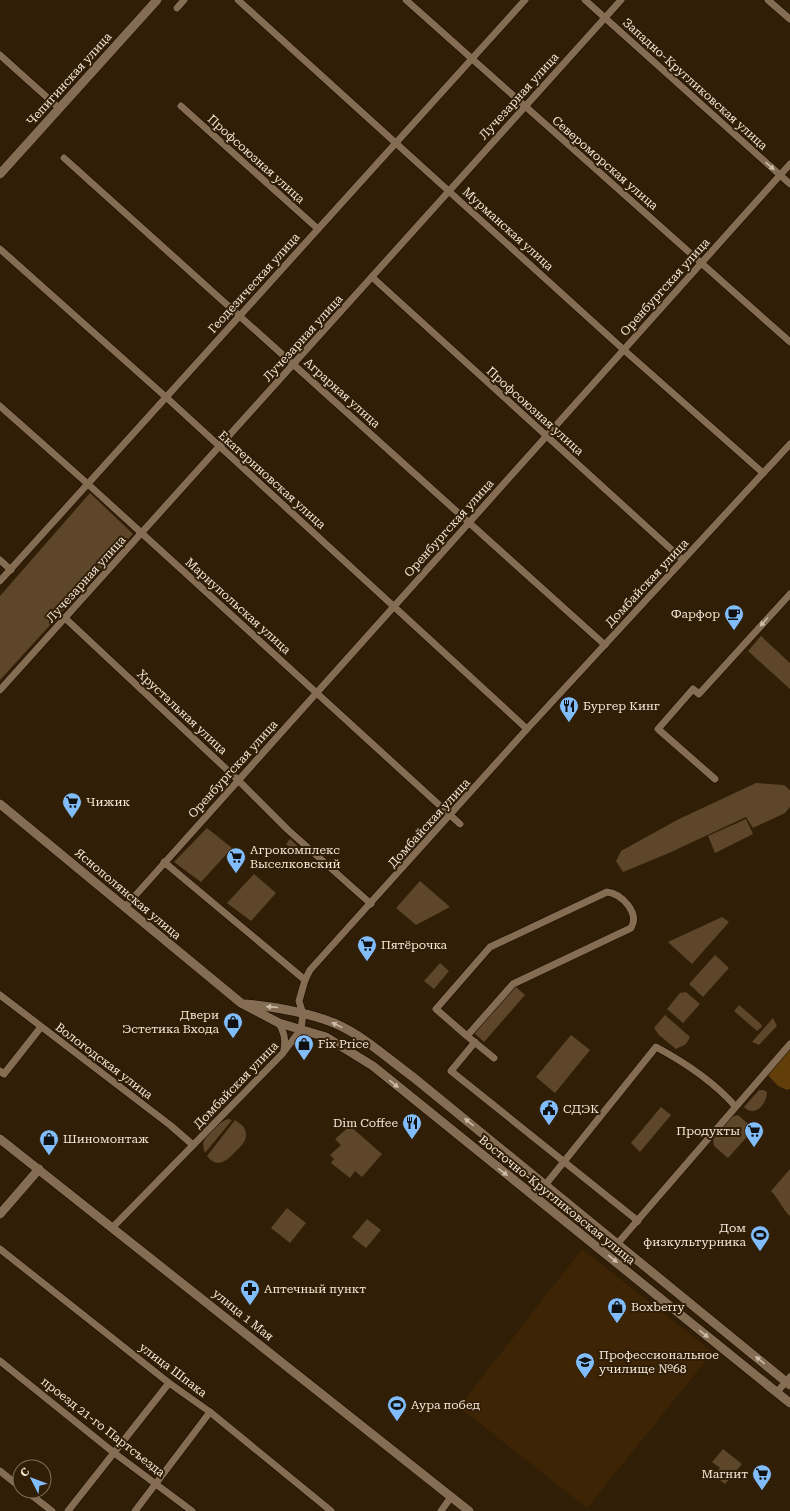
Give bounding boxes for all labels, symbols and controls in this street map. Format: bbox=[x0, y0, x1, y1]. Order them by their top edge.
street label: Западно-Кругликовская улица bbox=[620, 15, 771, 153]
street label: Чепигинская улица bbox=[24, 29, 115, 128]
street label: Лучезарная улица bbox=[476, 49, 562, 142]
street label: Профсоюзная улица bbox=[205, 112, 308, 207]
street label: Североморская улица bbox=[549, 113, 661, 213]
one-way arrow bbox=[765, 161, 775, 171]
street label: Мурманская улица bbox=[460, 185, 557, 274]
street label: Геодезическая улица bbox=[205, 230, 303, 336]
street label: Оренбургская улица bbox=[617, 235, 713, 339]
street label: Лучезарная улица bbox=[260, 291, 346, 384]
street label: Аграрная улица bbox=[301, 355, 383, 431]
street label: Профсоюзная улица bbox=[484, 364, 587, 459]
street label: Екатериновская улица bbox=[216, 428, 329, 532]
street label: Оренбургская улица bbox=[401, 476, 497, 580]
street label: Лучезарная улица bbox=[43, 532, 129, 625]
street label: Домбайская улица bbox=[603, 536, 692, 630]
street label: Мариупольская улица bbox=[182, 555, 294, 657]
cafe icon: Фарфор bbox=[723, 603, 745, 631]
place label: Фарфор bbox=[671, 607, 720, 621]
one-way arrow bbox=[760, 618, 769, 627]
street label: Хрустальная улица bbox=[134, 667, 230, 758]
restaurant icon: Бургер Кинг bbox=[558, 695, 580, 723]
place label: Бургер Кинг bbox=[583, 699, 660, 713]
street label: Оренбургская улица bbox=[185, 717, 281, 821]
street label: Домбайская улица bbox=[385, 775, 473, 871]
supermarket icon: Чижик bbox=[61, 791, 83, 819]
place label: Чижик bbox=[86, 795, 130, 809]
place label: Агрокомплекс Выселковский bbox=[250, 843, 341, 871]
street label: Яснополянская улица bbox=[72, 845, 184, 943]
supermarket icon: Агрокомплекс Выселковский bbox=[225, 846, 247, 874]
supermarket icon: Пятёрочка bbox=[356, 934, 378, 962]
place label: Пятёрочка bbox=[381, 938, 448, 952]
one-way arrow bbox=[266, 1003, 279, 1010]
place label: Двери Эстетика Входа bbox=[122, 1008, 219, 1036]
shop icon: Двери Эстетика Входа bbox=[222, 1011, 244, 1039]
street label: Вологодская улица bbox=[53, 1020, 156, 1102]
one-way arrow bbox=[332, 1022, 343, 1028]
shop icon: Fix Price bbox=[293, 1033, 315, 1061]
place label: Fix Price bbox=[318, 1037, 369, 1051]
street label: Домбайская улица bbox=[191, 1038, 281, 1131]
one-way arrow bbox=[389, 1079, 400, 1088]
public building icon: СДЭК bbox=[538, 1098, 560, 1126]
place label: СДЭК bbox=[563, 1102, 599, 1116]
restaurant icon: Dim Coffee bbox=[401, 1112, 423, 1140]
place label: Dim Coffee bbox=[333, 1116, 398, 1130]
one-way arrow bbox=[463, 1117, 474, 1126]
supermarket icon: Продукты bbox=[743, 1120, 765, 1148]
place label: Продукты bbox=[676, 1124, 740, 1138]
shop icon: Шиномонтаж bbox=[38, 1128, 60, 1156]
place label: Шиномонтаж bbox=[63, 1132, 149, 1146]
street label: Восточно-Кругликовская улица bbox=[476, 1133, 638, 1268]
one-way arrow bbox=[498, 1168, 509, 1176]
place label: Дом физкультурника bbox=[643, 1221, 746, 1249]
sports icon: Дом физкультурника bbox=[749, 1224, 771, 1252]
one-way arrow bbox=[607, 1254, 618, 1263]
pharmacy icon: Аптечный пункт bbox=[239, 1278, 261, 1306]
place label: Аптечный пункт bbox=[264, 1282, 366, 1296]
street label: улица 1 Мая bbox=[210, 1286, 276, 1344]
shop icon: Boxberry bbox=[606, 1296, 628, 1324]
place label: Boxberry bbox=[631, 1300, 686, 1314]
one-way arrow bbox=[699, 1329, 710, 1338]
street label: улица Шпака bbox=[136, 1340, 210, 1400]
place label: Профессиональное училище №68 bbox=[599, 1348, 719, 1376]
school or university icon: Профессиональное училище №68 bbox=[574, 1351, 596, 1379]
one-way arrow bbox=[754, 1355, 765, 1364]
street label: проезд 21-го Партсъезда bbox=[38, 1374, 168, 1480]
sports icon: Аура побед bbox=[386, 1394, 408, 1422]
place label: Аура побед bbox=[411, 1398, 481, 1412]
north arrow bbox=[12, 1459, 52, 1499]
supermarket icon: Магнит bbox=[751, 1463, 773, 1491]
text: С bbox=[18, 1465, 33, 1480]
place label: Магнит bbox=[701, 1467, 748, 1481]

